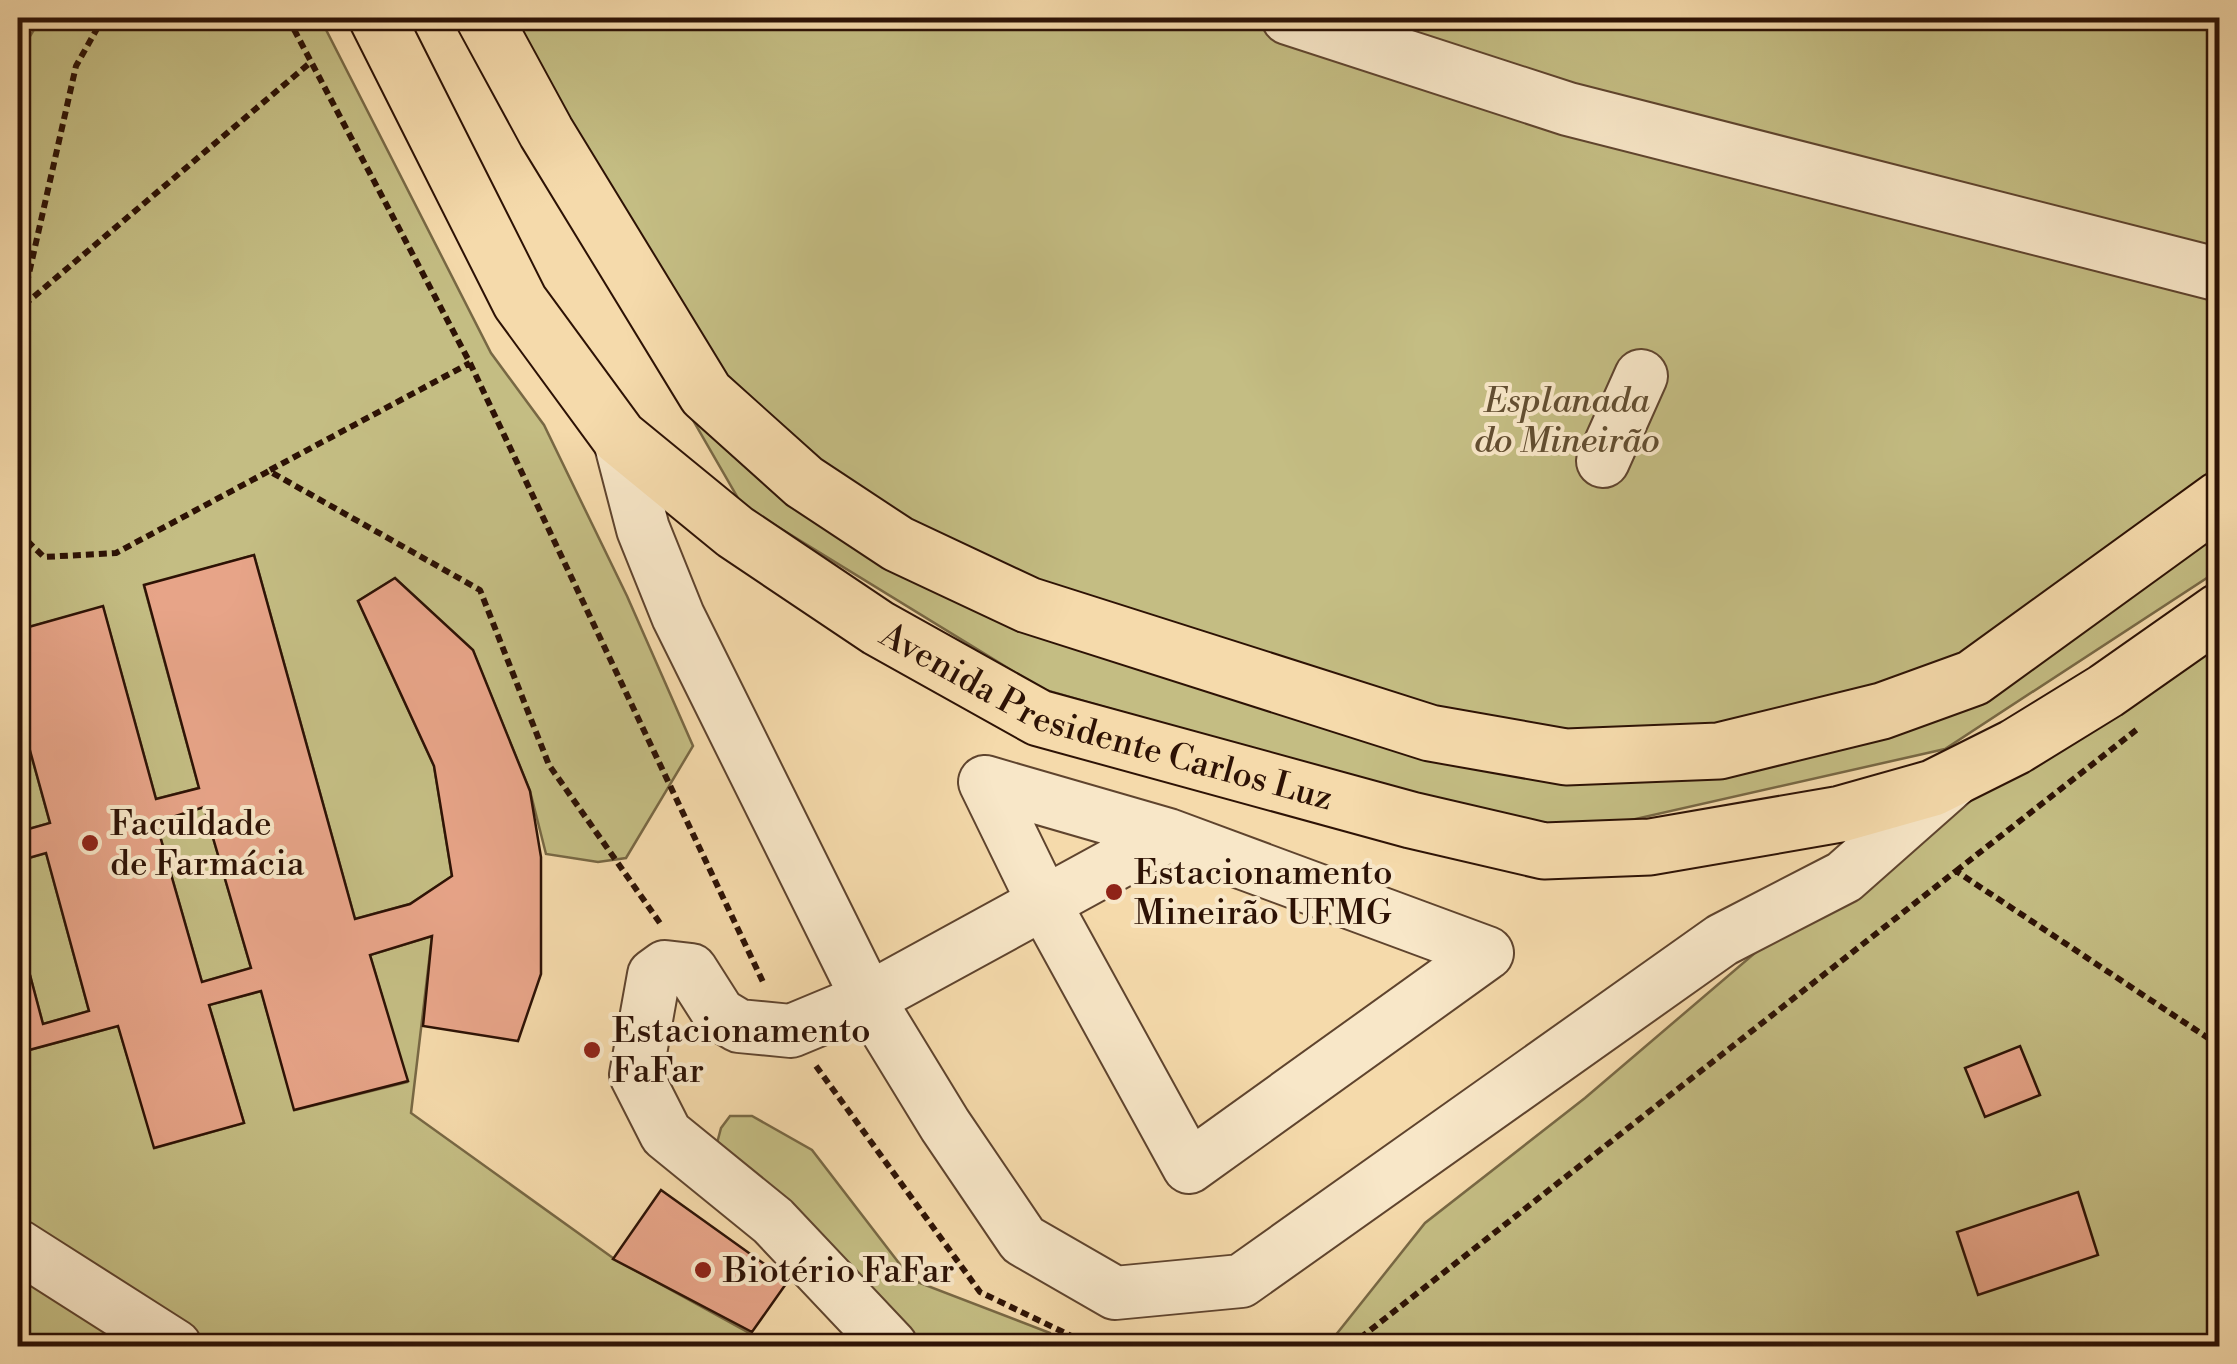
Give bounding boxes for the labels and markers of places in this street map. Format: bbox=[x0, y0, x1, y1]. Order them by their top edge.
place label: Faculdade de Farmácia bbox=[110, 803, 305, 886]
marker: Faculdade de Farmácia bbox=[79, 832, 101, 854]
place label: Estacionamento Mineirão UFMG bbox=[1134, 852, 1393, 935]
marker: Estacionamento Mineirão UFMG bbox=[1103, 881, 1125, 903]
place label: Estacionamento FaFar bbox=[612, 1010, 871, 1093]
marker: Estacionamento FaFar bbox=[581, 1039, 603, 1061]
place label: Biotério FaFar bbox=[722, 1250, 955, 1293]
marker: Biotério FaFar bbox=[692, 1259, 714, 1281]

